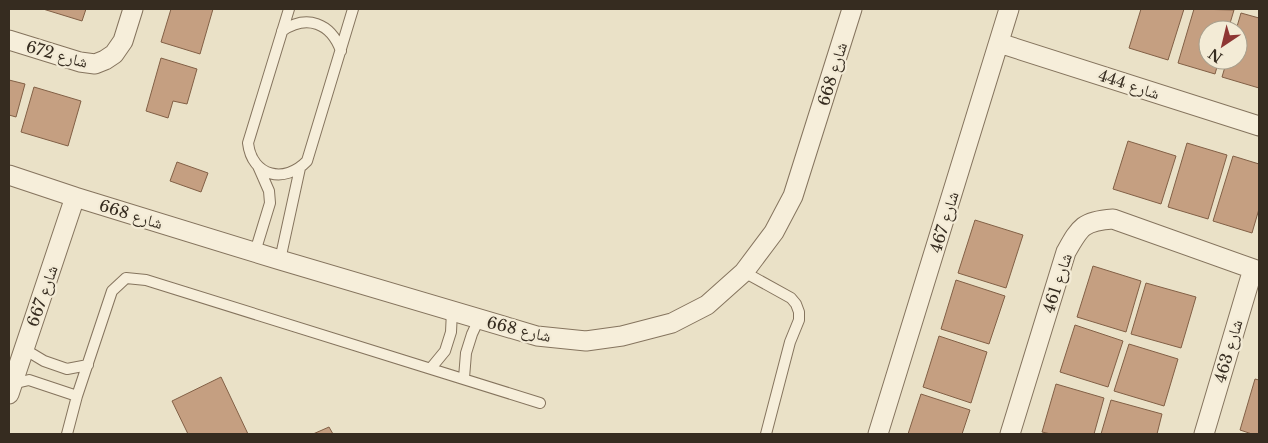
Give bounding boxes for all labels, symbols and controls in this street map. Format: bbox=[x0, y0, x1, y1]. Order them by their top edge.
north arrow bbox=[1198, 20, 1248, 70]
street label: شارع 672 bbox=[24, 36, 90, 73]
street label: شارع 668 bbox=[813, 40, 852, 108]
text: N bbox=[1205, 44, 1226, 67]
street label: شارع 444 bbox=[1096, 65, 1162, 104]
street label: شارع 467 bbox=[925, 189, 964, 255]
street label: شارع 668 bbox=[97, 195, 165, 234]
street label: شارع 461 bbox=[1038, 251, 1077, 316]
street label: شارع 667 bbox=[22, 263, 63, 330]
street label: شارع 668 bbox=[485, 312, 553, 347]
street label: شارع 463 bbox=[1209, 317, 1247, 385]

